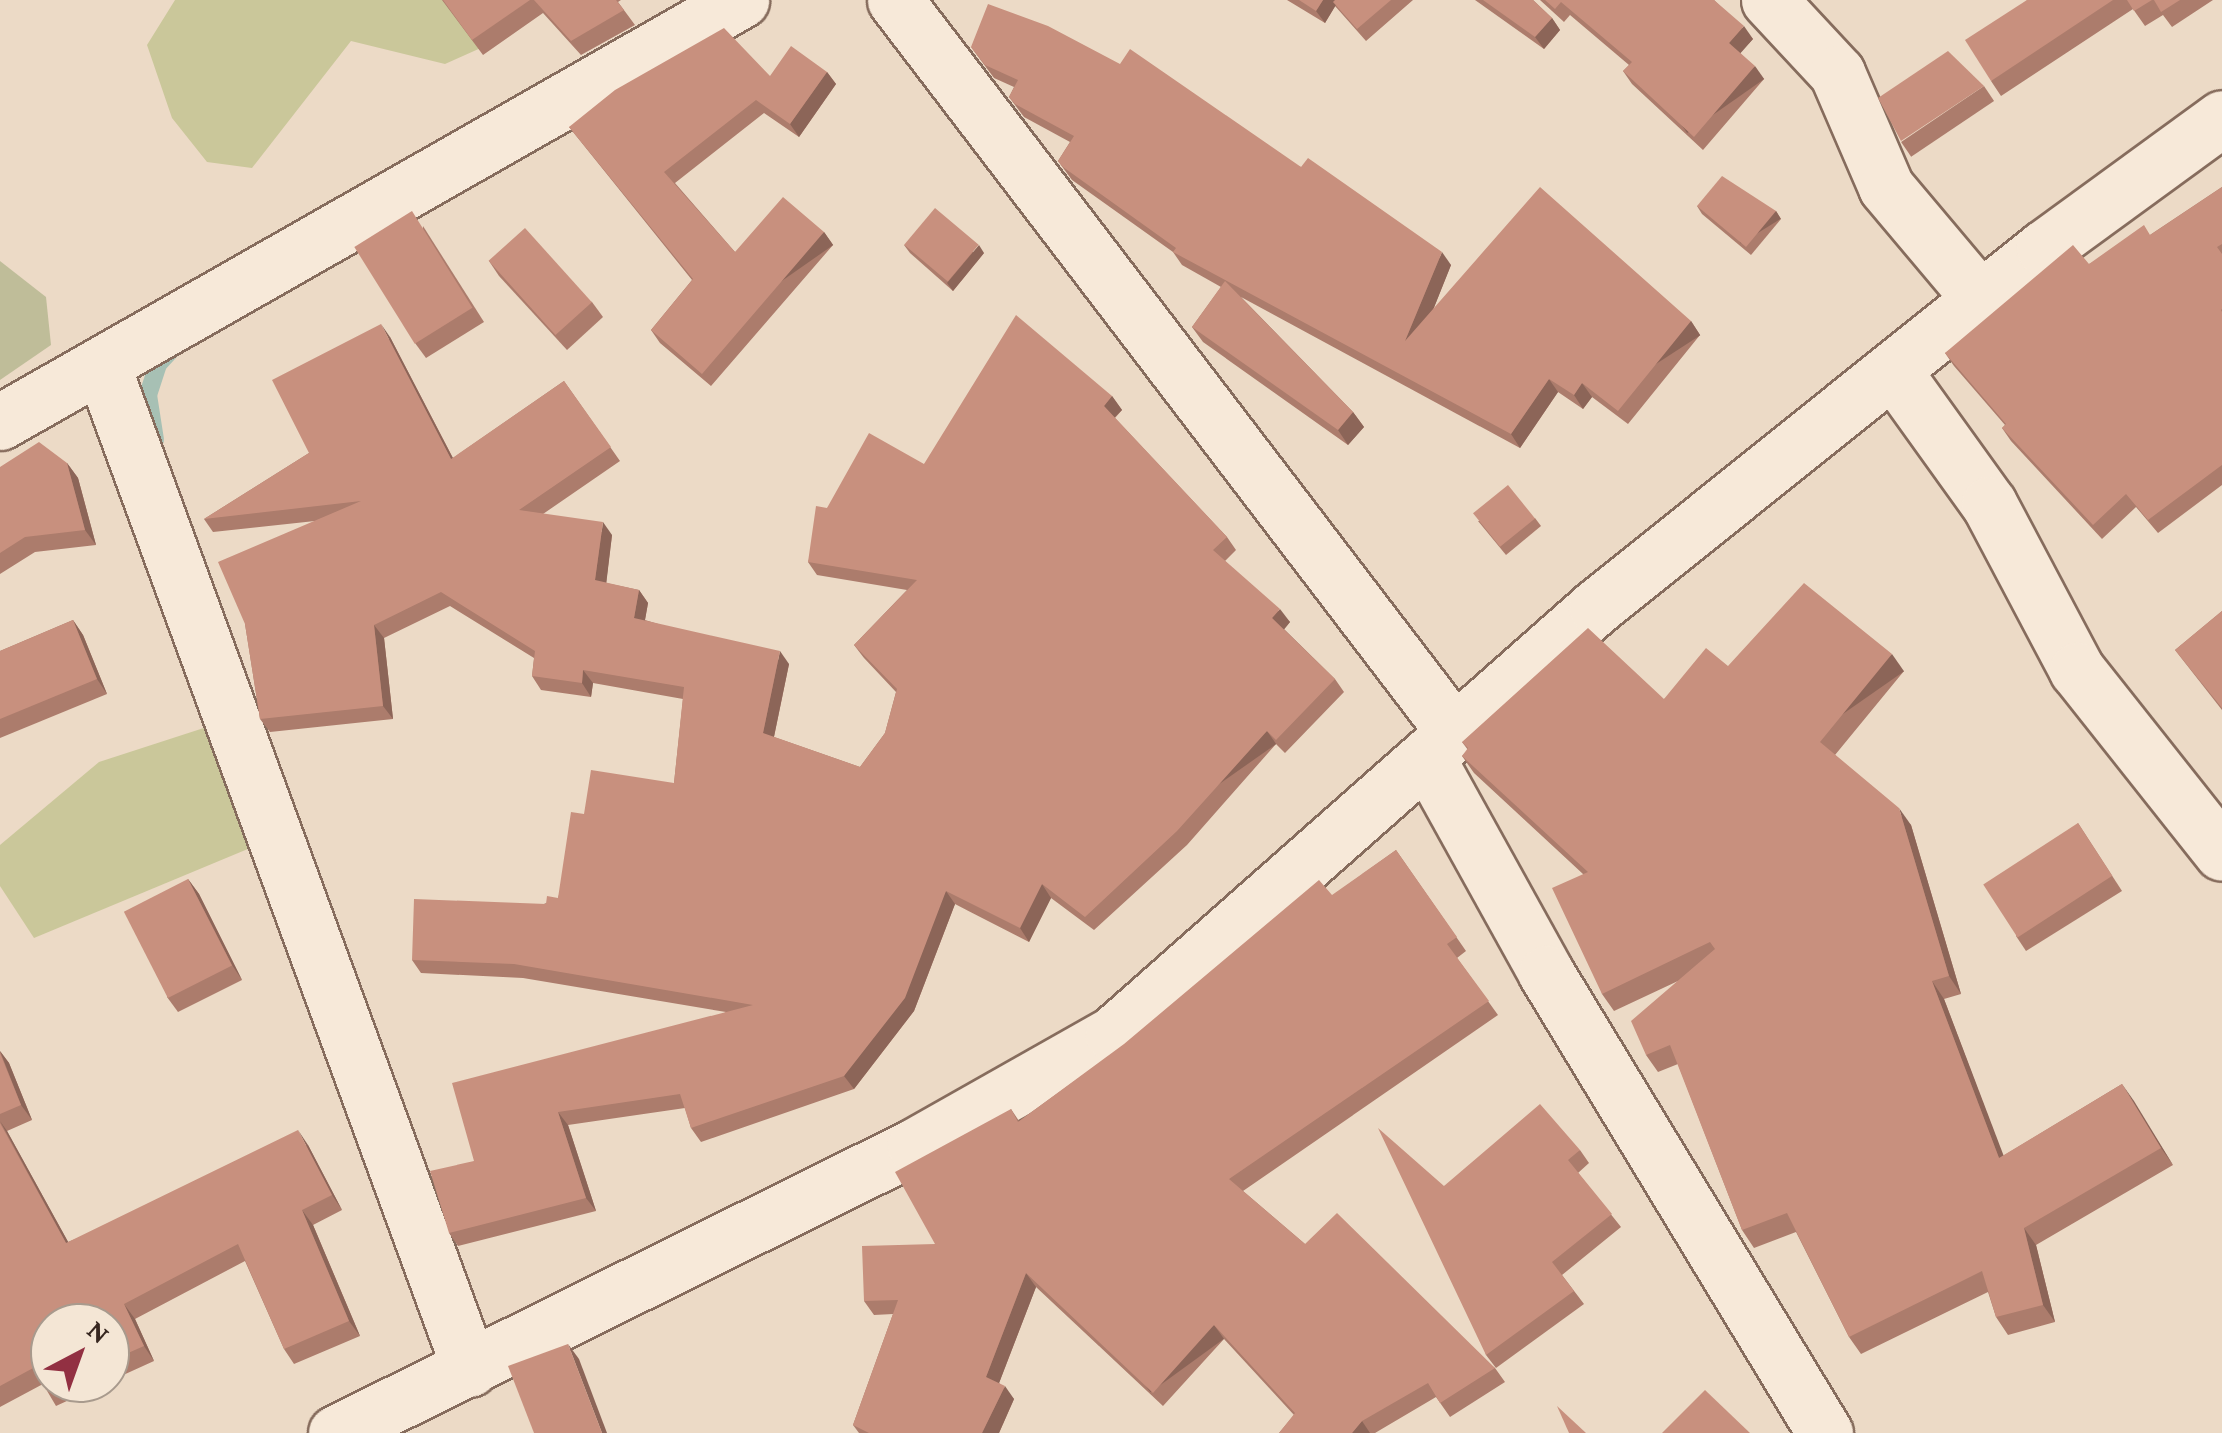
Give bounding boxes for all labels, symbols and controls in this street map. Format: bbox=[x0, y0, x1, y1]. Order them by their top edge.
north arrow bbox=[30, 1303, 130, 1403]
text: N bbox=[81, 1314, 116, 1349]

